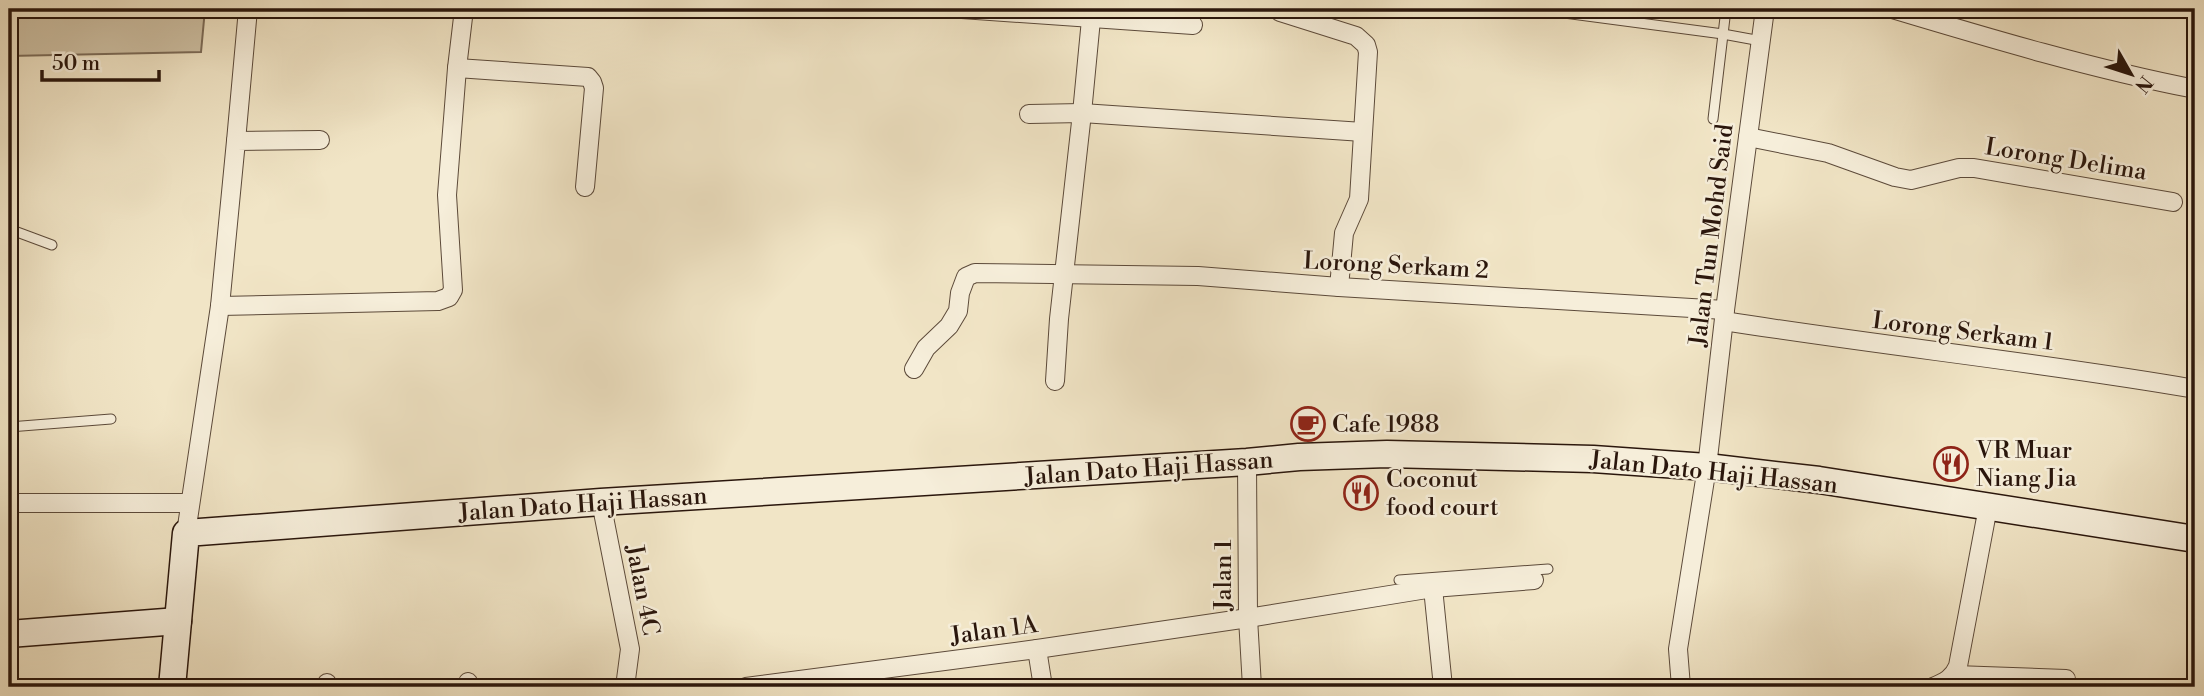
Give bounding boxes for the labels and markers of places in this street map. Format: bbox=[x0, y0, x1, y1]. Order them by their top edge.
cafe icon: Cafe 1988 bbox=[1289, 405, 1327, 443]
place label: Cafe 1988 bbox=[1332, 410, 1439, 440]
place label: VR Muar Niang Jia bbox=[1975, 436, 2078, 494]
restaurant icon: VR Muar Niang Jia bbox=[1932, 445, 1970, 483]
place label: Coconut food court bbox=[1386, 465, 1499, 523]
restaurant icon: Coconut food court bbox=[1342, 474, 1380, 512]

